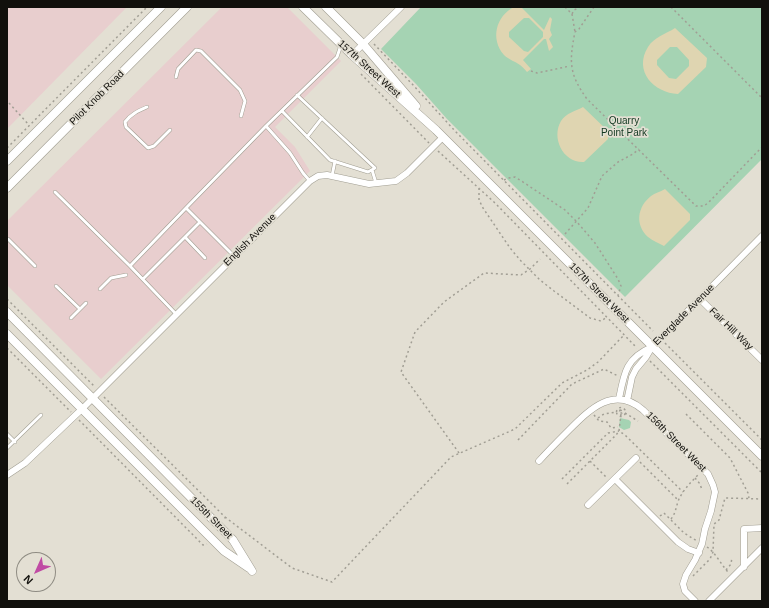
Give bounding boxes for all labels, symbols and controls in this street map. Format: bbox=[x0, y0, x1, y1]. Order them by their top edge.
street label: 157th Street West bbox=[335, 38, 403, 100]
street label: Pilot Knob Road bbox=[67, 68, 127, 128]
park label: Quarry Point Park bbox=[601, 115, 647, 138]
street label: English Avenue bbox=[221, 211, 279, 269]
street label: 157th Street West bbox=[567, 261, 631, 325]
street label: Everglade Avenue bbox=[651, 282, 717, 348]
street label: Fair Hill Way bbox=[707, 305, 755, 353]
street label: 156th Street West bbox=[644, 410, 708, 474]
street label: 155th Street bbox=[187, 494, 235, 542]
north arrow bbox=[16, 552, 56, 592]
text: N bbox=[21, 573, 35, 587]

